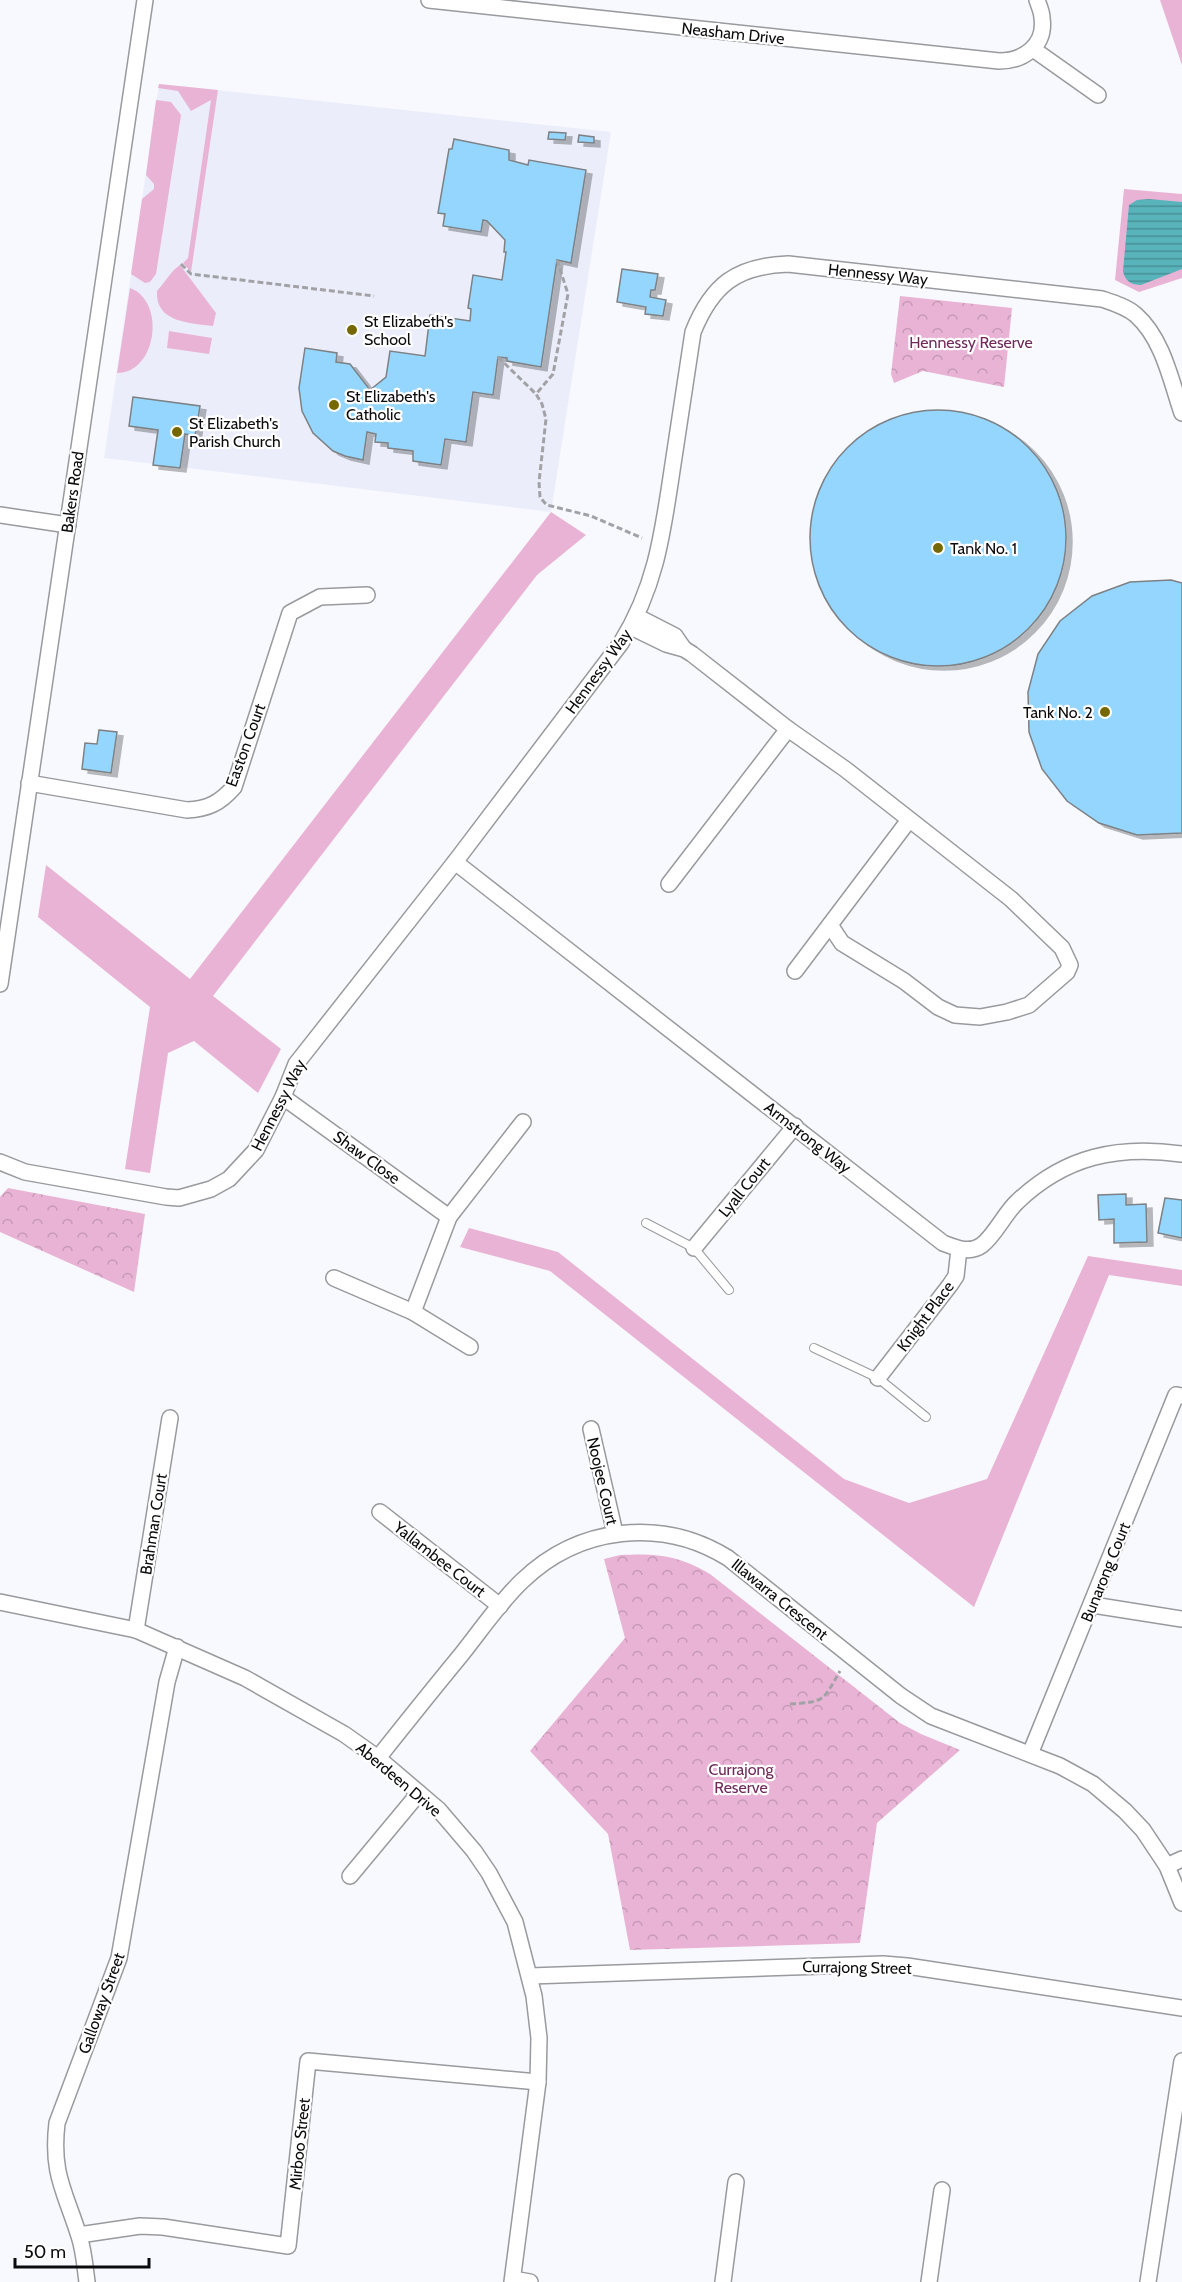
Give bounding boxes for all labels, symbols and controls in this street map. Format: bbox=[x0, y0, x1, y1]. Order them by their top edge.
street label: Neasham Drive bbox=[681, 19, 785, 48]
street label: Hennessy Way bbox=[827, 260, 929, 289]
place label: St Elizabeth's School bbox=[364, 312, 454, 349]
marker: St Elizabeth's School bbox=[345, 323, 359, 337]
park label: Hennessy Reserve bbox=[909, 333, 1033, 352]
place label: St Elizabeth's Catholic bbox=[346, 387, 436, 424]
marker: St Elizabeth's Catholic bbox=[327, 398, 341, 412]
place label: St Elizabeth's Parish Church bbox=[189, 414, 281, 451]
marker: St Elizabeth's Parish Church bbox=[170, 425, 184, 439]
street label: Bakers Road bbox=[57, 450, 88, 534]
place label: Tank No. 1 bbox=[950, 539, 1017, 558]
marker: Tank No. 1 bbox=[931, 541, 945, 555]
street label: Hennessy Way bbox=[561, 625, 636, 717]
street label: Easton Court bbox=[222, 700, 269, 789]
place label: Tank No. 2 bbox=[1023, 703, 1093, 722]
marker: Tank No. 2 bbox=[1098, 705, 1112, 719]
street label: Hennessy Way bbox=[247, 1056, 310, 1154]
street label: Armstrong Way bbox=[760, 1098, 855, 1177]
street label: Shaw Close bbox=[330, 1127, 404, 1188]
street label: Lyall Court bbox=[715, 1153, 774, 1221]
street label: Knight Place bbox=[893, 1278, 958, 1355]
street label: Noojee Court bbox=[583, 1435, 622, 1527]
street label: Brahman Court bbox=[136, 1471, 171, 1576]
street label: Yallambee Court bbox=[389, 1517, 490, 1601]
street label: Bunarong Court bbox=[1077, 1519, 1134, 1625]
street label: Illawarra Crescent bbox=[728, 1555, 832, 1644]
street label: Aberdeen Drive bbox=[352, 1738, 445, 1821]
park label: Currajong Reserve bbox=[709, 1760, 774, 1797]
street label: Galloway Street bbox=[74, 1949, 129, 2056]
street label: Currajong Street bbox=[802, 1957, 913, 1978]
street label: Mirboo Street bbox=[285, 2096, 314, 2191]
scale bar bbox=[15, 2231, 148, 2269]
text: 50 m bbox=[24, 2241, 66, 2263]

